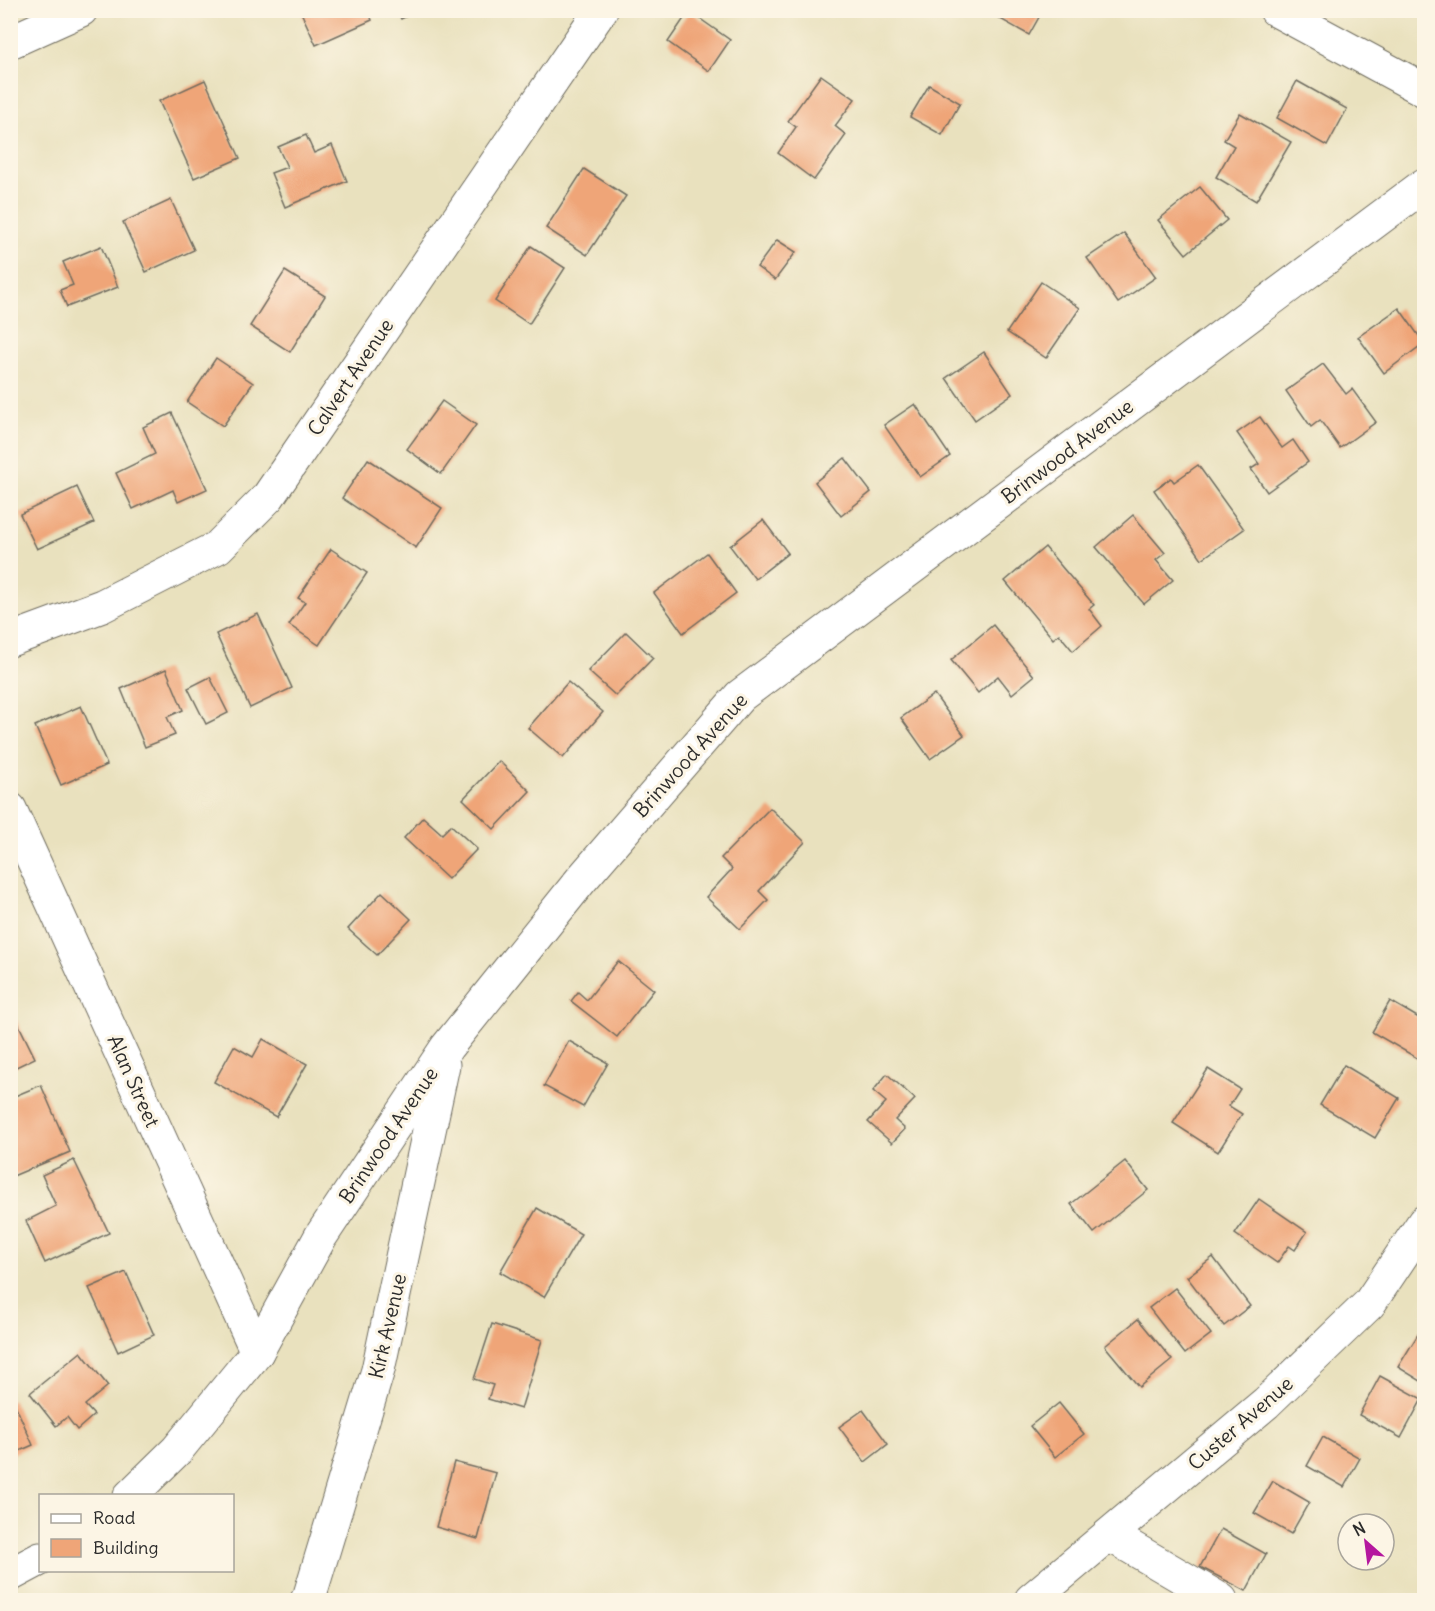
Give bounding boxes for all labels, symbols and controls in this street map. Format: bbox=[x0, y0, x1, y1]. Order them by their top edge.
street label: Calvert Avenue bbox=[302, 314, 398, 440]
street label: Brinwood Avenue bbox=[996, 393, 1138, 509]
street label: Brinwood Avenue bbox=[628, 688, 752, 822]
street label: Alan Street bbox=[103, 1031, 166, 1131]
street label: Brinwood Avenue bbox=[333, 1062, 443, 1208]
street label: Kirk Avenue bbox=[363, 1271, 411, 1381]
street label: Custer Avenue bbox=[1182, 1371, 1298, 1475]
legend bbox=[39, 1494, 234, 1572]
text: Road bbox=[93, 1506, 136, 1529]
north arrow bbox=[1336, 1512, 1396, 1572]
text: N bbox=[1349, 1517, 1369, 1540]
text: Building bbox=[93, 1536, 158, 1559]

